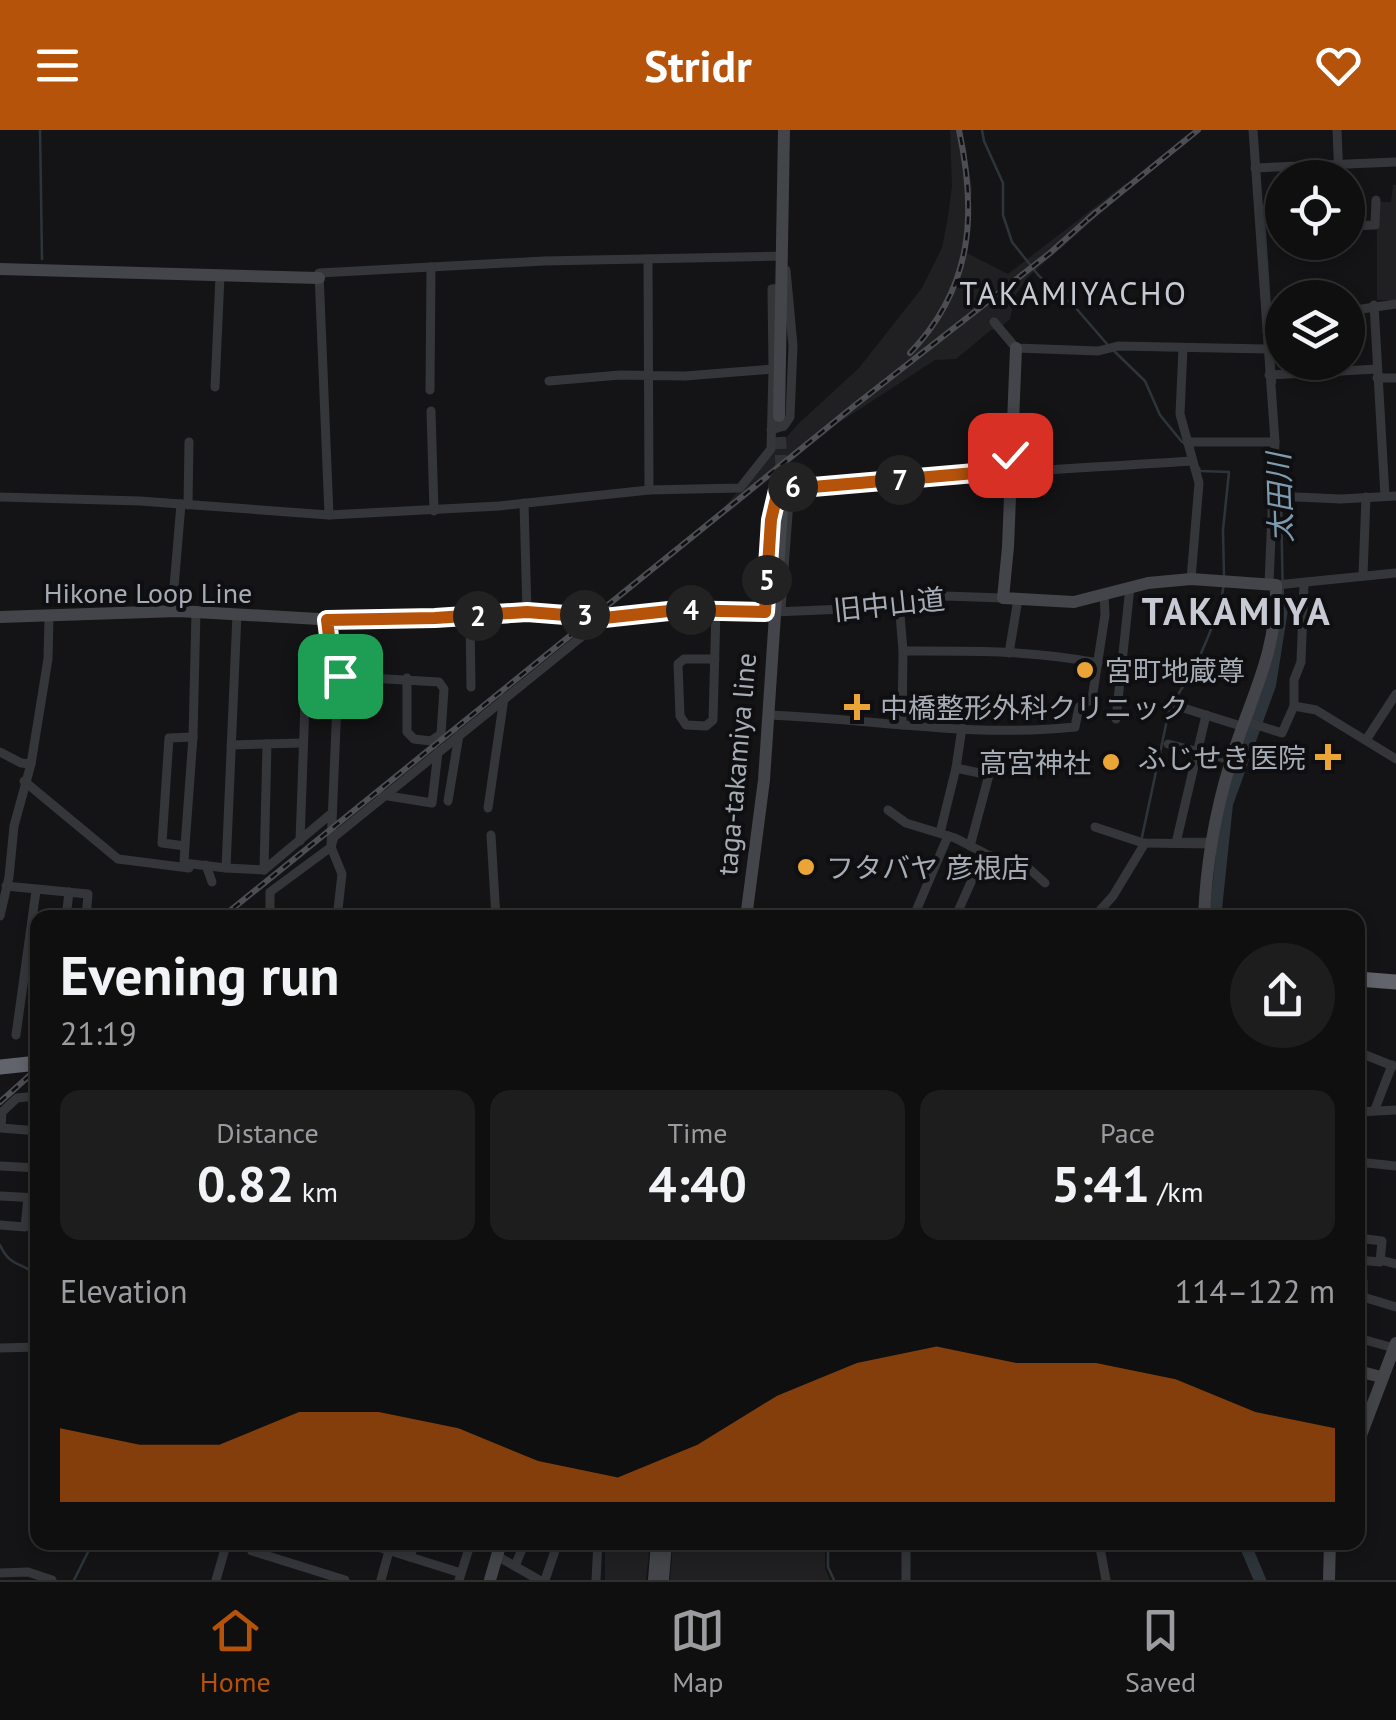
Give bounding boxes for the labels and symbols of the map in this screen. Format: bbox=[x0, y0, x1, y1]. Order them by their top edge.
district label: TAKAMIYACHO bbox=[959, 272, 1189, 314]
pin bbox=[968, 413, 1053, 498]
water label: 太田川 bbox=[1258, 449, 1300, 544]
pin: 7 bbox=[875, 455, 925, 505]
pin: 6 bbox=[768, 462, 818, 512]
pin: 5 bbox=[742, 555, 792, 605]
street label: Hikone Loop Line bbox=[44, 574, 252, 611]
street label: 旧中山道 bbox=[831, 580, 947, 628]
pin: 4 bbox=[666, 585, 716, 635]
district label: TAKAMIYA bbox=[1142, 586, 1332, 635]
pin: 3 bbox=[560, 590, 610, 640]
pin: 2 bbox=[453, 591, 503, 641]
pin bbox=[298, 634, 383, 719]
street label: taga-takamiya line bbox=[708, 651, 764, 877]
place label: 宮町地蔵尊 bbox=[1105, 652, 1245, 689]
marker: 宮町地蔵尊 bbox=[1074, 659, 1096, 681]
place label: 中橋整形外科クリニック bbox=[880, 689, 1188, 726]
marker: 中橋整形外科クリニック bbox=[844, 694, 870, 720]
place label: ふじせき医院 bbox=[1138, 739, 1306, 776]
place label: 高宮神社 bbox=[979, 744, 1091, 781]
marker: ふじせき医院 bbox=[1315, 744, 1341, 770]
marker: 高宮神社 bbox=[1100, 751, 1122, 773]
place label: フタバヤ 彦根店 bbox=[826, 849, 1029, 886]
marker: フタバヤ 彦根店 bbox=[795, 856, 817, 878]

